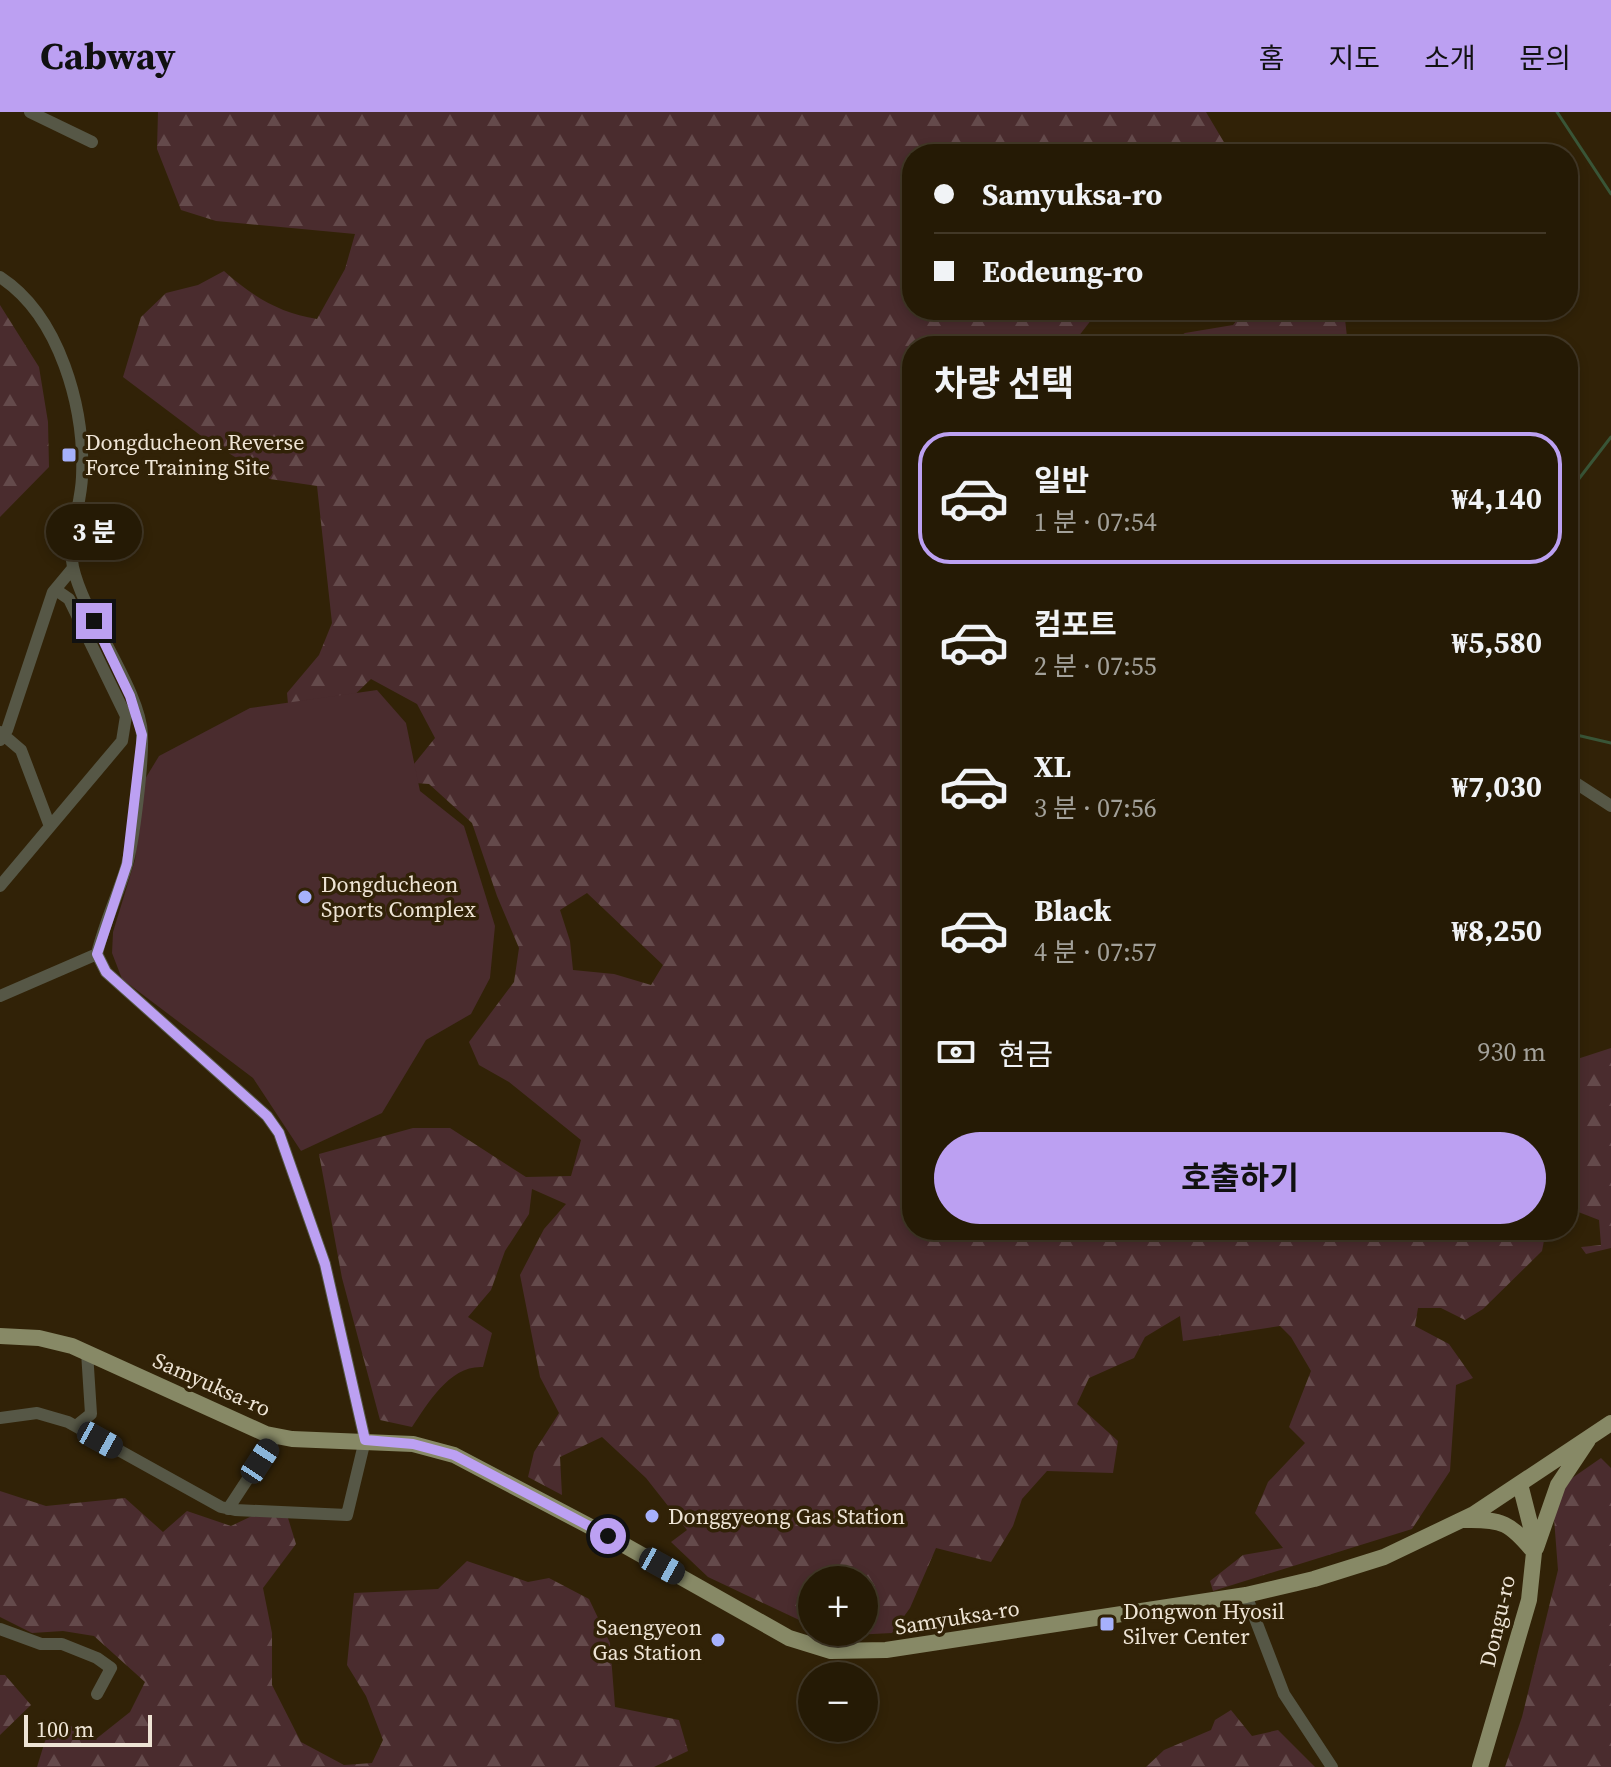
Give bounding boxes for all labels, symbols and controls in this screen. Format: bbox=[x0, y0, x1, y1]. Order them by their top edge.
text: Cabway bbox=[40, 30, 176, 82]
text: 홈 bbox=[1259, 39, 1284, 77]
text: 지도 bbox=[1328, 39, 1380, 77]
text: 소개 bbox=[1424, 39, 1475, 77]
text: 문의 bbox=[1519, 39, 1571, 77]
text: Samyuksa-ro bbox=[982, 174, 1162, 215]
text: Eodeung-ro bbox=[982, 251, 1143, 292]
text: 차량 선택 bbox=[934, 359, 1074, 408]
place label: Dongducheon Reverse Force Training Site bbox=[85, 427, 304, 482]
marker: Dongducheon Reverse Force Training Site bbox=[60, 446, 78, 464]
text: 일반 bbox=[1034, 460, 1089, 501]
icon: car bbox=[938, 462, 1010, 534]
text: ₩4,140 bbox=[1452, 478, 1542, 519]
text: 1 분 · 07:54 bbox=[1034, 504, 1157, 540]
callout: 3 분 bbox=[46, 505, 142, 561]
text: 3 분 bbox=[72, 514, 116, 550]
route end bbox=[76, 603, 112, 639]
text: 컴포트 bbox=[1034, 604, 1117, 645]
icon: car bbox=[938, 606, 1010, 678]
text: ₩5,580 bbox=[1452, 622, 1542, 663]
text: 2 분 · 07:55 bbox=[1034, 648, 1157, 684]
text: XL bbox=[1034, 746, 1071, 787]
icon: car bbox=[938, 750, 1010, 822]
text: ₩7,030 bbox=[1452, 766, 1542, 807]
text: 3 분 · 07:56 bbox=[1034, 790, 1157, 826]
place label: Dongducheon Sports Complex bbox=[321, 869, 476, 924]
marker: Dongducheon Sports Complex bbox=[296, 888, 314, 906]
text: Black bbox=[1034, 890, 1111, 931]
icon: car bbox=[938, 894, 1010, 966]
text: ₩8,250 bbox=[1452, 910, 1542, 951]
text: 4 분 · 07:57 bbox=[1034, 934, 1157, 970]
icon: cash bbox=[934, 1030, 978, 1074]
text: 현금 bbox=[998, 1034, 1053, 1075]
text: 930 m bbox=[1478, 1034, 1546, 1070]
button: 호출하기 bbox=[934, 1132, 1546, 1224]
street label: Samyuksa-ro bbox=[148, 1345, 276, 1423]
car bbox=[73, 1418, 127, 1462]
car bbox=[237, 1434, 283, 1488]
place label: Donggyeong Gas Station bbox=[668, 1501, 905, 1531]
marker: Donggyeong Gas Station bbox=[643, 1507, 661, 1525]
route start bbox=[590, 1518, 626, 1554]
car bbox=[635, 1544, 689, 1588]
map controls bbox=[798, 1566, 878, 1742]
button: + bbox=[798, 1566, 878, 1646]
street label: Dongu-ro bbox=[1472, 1572, 1522, 1670]
street label: Samyuksa-ro bbox=[892, 1592, 1022, 1642]
place label: Dongwon Hyosil Silver Center bbox=[1123, 1596, 1285, 1651]
place label: Saengyeon Gas Station bbox=[593, 1612, 702, 1667]
marker: Dongwon Hyosil Silver Center bbox=[1098, 1615, 1116, 1633]
marker: Saengyeon Gas Station bbox=[709, 1631, 727, 1649]
button: − bbox=[798, 1662, 878, 1742]
scale bar bbox=[24, 1711, 152, 1747]
text: 100 m bbox=[36, 1714, 94, 1744]

